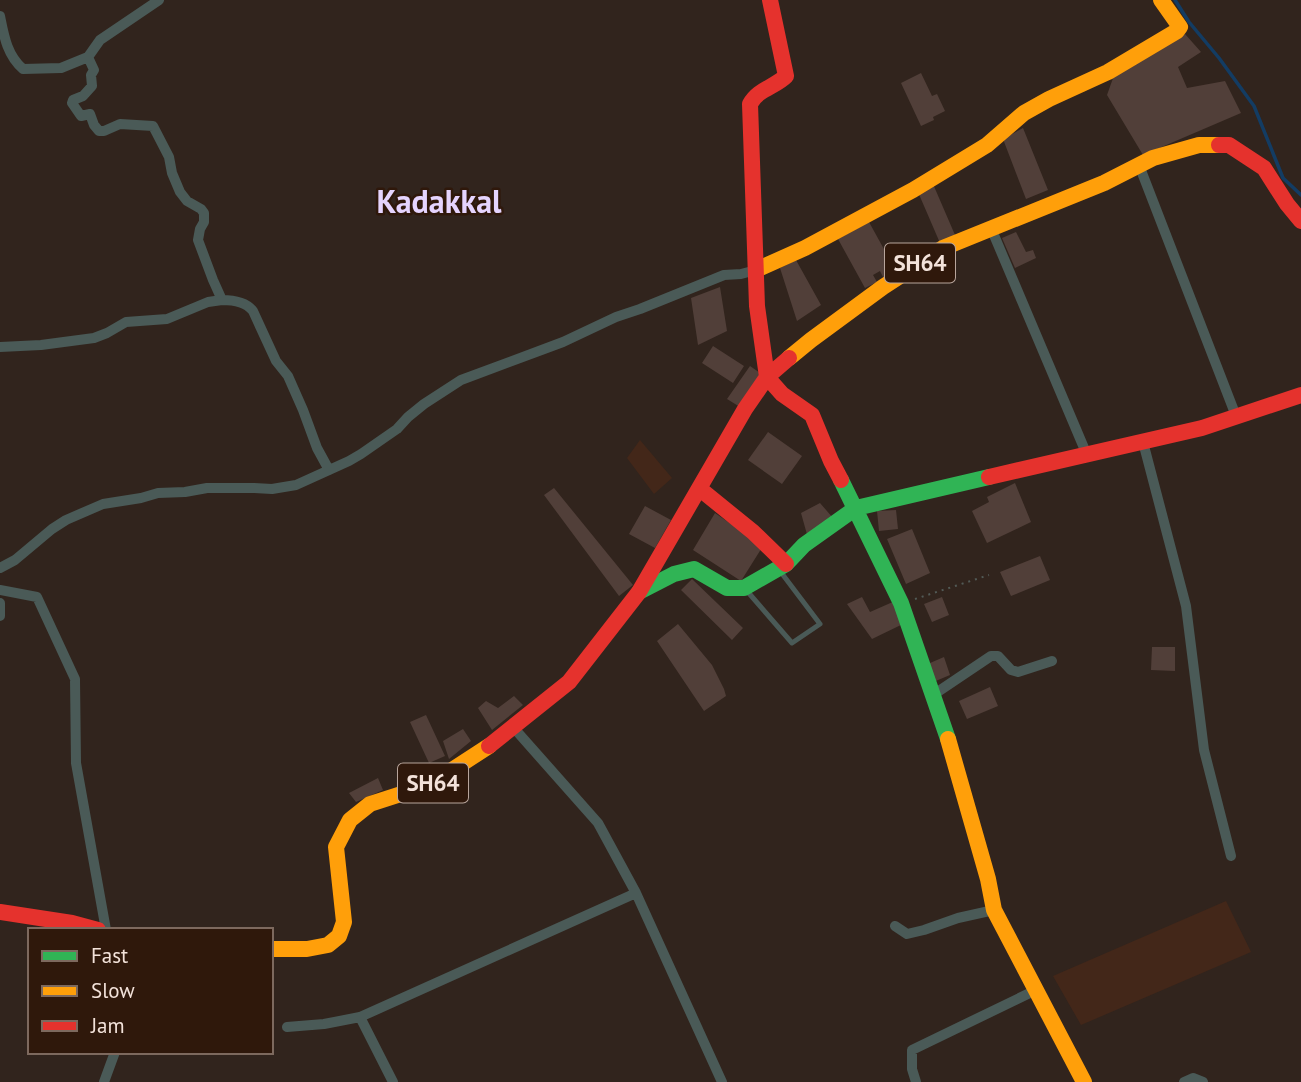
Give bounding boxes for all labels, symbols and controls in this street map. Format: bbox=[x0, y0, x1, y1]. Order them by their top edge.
district label: Kadakkal bbox=[377, 180, 502, 222]
road number: SH64 bbox=[885, 244, 955, 282]
road number: SH64 bbox=[398, 764, 468, 803]
legend bbox=[28, 928, 273, 1054]
text: Fast bbox=[91, 942, 128, 969]
text: Slow bbox=[91, 977, 135, 1004]
text: Jam bbox=[90, 1012, 125, 1039]

